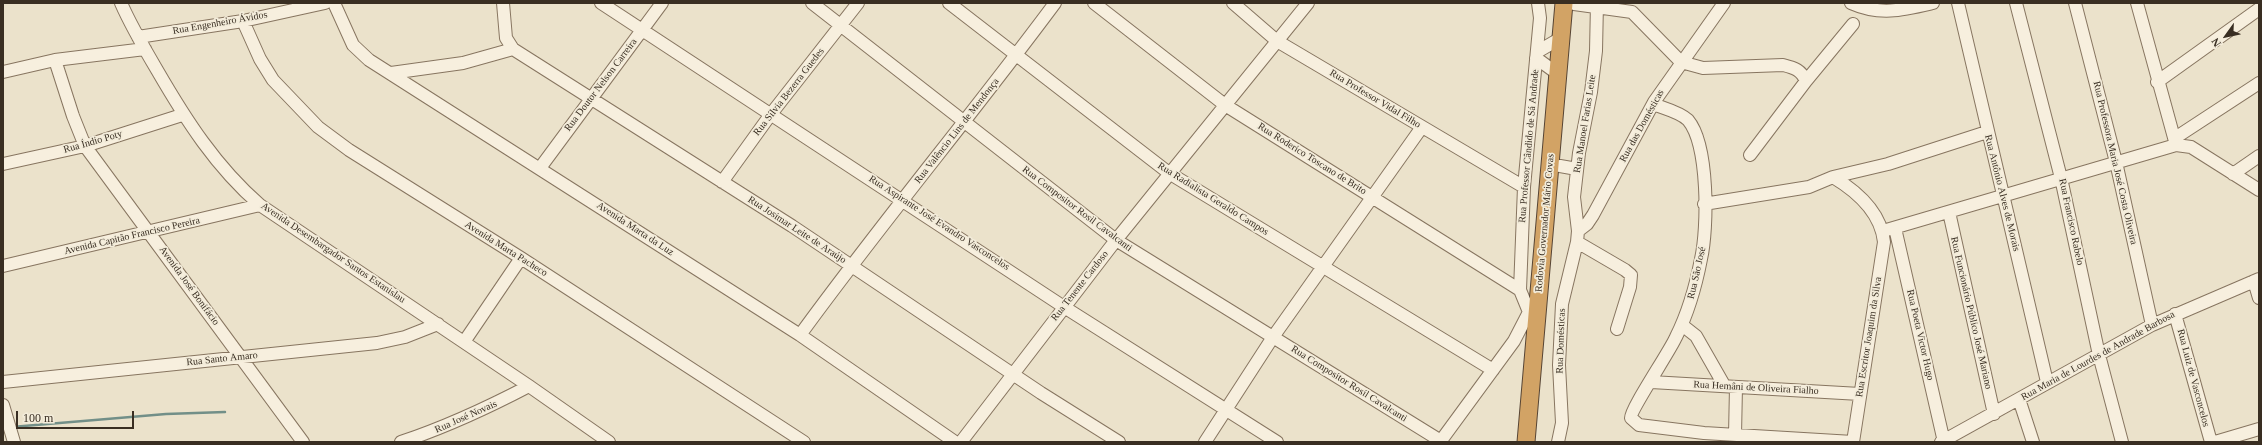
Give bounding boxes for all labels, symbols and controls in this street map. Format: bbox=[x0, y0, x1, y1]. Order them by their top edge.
street label: Rua Engenheiro Ávidos bbox=[172, 9, 268, 37]
north arrow bbox=[2206, 16, 2246, 56]
street label: Rua Doutor Nelson Carreira bbox=[562, 36, 640, 134]
text: N bbox=[2209, 36, 2223, 49]
street label: Rua Sílvia Bezerra Guedes bbox=[751, 46, 827, 138]
street label: Rua Professor Vidal Filho bbox=[1327, 67, 1423, 131]
street label: Rua Professor Cândido de Sá Andrade bbox=[1516, 69, 1542, 223]
street label: Rua Manoel Farias Leite bbox=[1571, 74, 1599, 174]
street label: Rua Valêncio Lins de Mendonça bbox=[912, 76, 1002, 186]
street label: Rua Professora Maria José Costa Oliveira bbox=[2090, 80, 2140, 246]
street label: Rua das Domésticas bbox=[1617, 88, 1667, 164]
street label: Rua Roderico Toscano de Brito bbox=[1255, 121, 1369, 197]
street label: Rua Índio Poty bbox=[62, 128, 124, 156]
street label: Rua Antônio Alves de Morais bbox=[1982, 133, 2022, 253]
street label: Rodovia Governador Mário Covas bbox=[1533, 153, 1557, 293]
street label: Rua Radialista Geraldo Campos bbox=[1155, 160, 1271, 238]
street label: Rua Compositor Rosil Cavalcanti bbox=[1020, 164, 1134, 254]
street label: Rua Aspirante José Evandro Vasconcelos bbox=[866, 173, 1012, 273]
street label: Rua Francisco Rabelo bbox=[2056, 178, 2086, 266]
street label: Rua Josimar Leite de Araújo bbox=[746, 194, 848, 266]
street label: Avenida Desembargador Santos Estanislau bbox=[259, 200, 407, 306]
street label: Avenida Marta da Luz bbox=[594, 200, 676, 258]
street label: Avenida Capitão Francisco Pereira bbox=[63, 215, 201, 257]
street label: Avenida Marta Pacheco bbox=[462, 219, 550, 279]
street label: Rua Funcionário Público José Mariano bbox=[1948, 236, 1994, 390]
street label: Avenida José Bonifácio bbox=[156, 244, 222, 328]
street label: Rua São José bbox=[1685, 246, 1709, 300]
street label: Rua Tenente Cardoso bbox=[1049, 248, 1111, 324]
street label: Rua Escritor Joaquim da Silva bbox=[1854, 276, 1884, 398]
street label: Rua Poeta Victor Hugo bbox=[1904, 288, 1936, 382]
street label: Rua Domésticas bbox=[1554, 308, 1568, 374]
street label: Rua Maria de Lourdes de Andrade Barbosa bbox=[2019, 309, 2177, 403]
street label: Rua Luiz de Vasconcelos bbox=[2174, 328, 2212, 428]
street label: Rua Compositor Rosil Cavalcanti bbox=[1289, 343, 1409, 425]
street label: Rua Santo Amaro bbox=[186, 349, 258, 369]
street label: Rua Hemâni de Oliveira Fialho bbox=[1693, 379, 1819, 397]
street label: Rua José Novais bbox=[433, 398, 499, 436]
scale bar bbox=[18, 403, 136, 429]
text: 100 m bbox=[23, 411, 53, 425]

